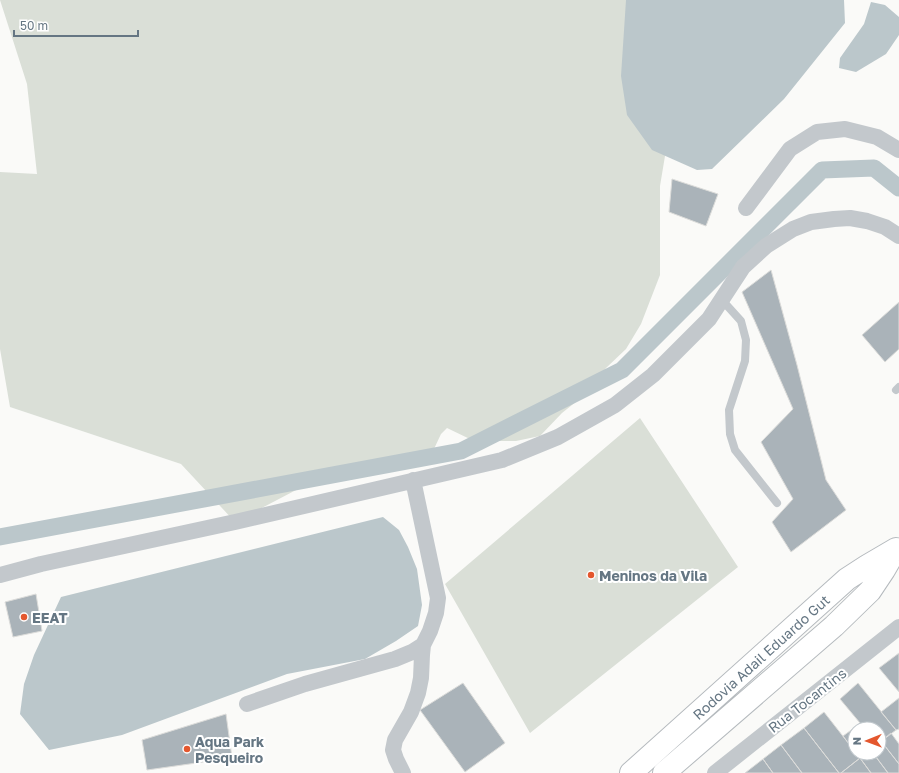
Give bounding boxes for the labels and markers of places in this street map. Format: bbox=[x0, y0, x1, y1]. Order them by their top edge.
place label: Meninos da Vila bbox=[599, 567, 707, 584]
marker: Meninos da Vila bbox=[586, 570, 596, 580]
place label: EEAT bbox=[32, 609, 68, 626]
marker: EEAT bbox=[19, 612, 29, 622]
place label: Aqua Park Pesqueiro bbox=[195, 733, 264, 766]
marker: Aqua Park Pesqueiro bbox=[182, 744, 192, 754]

